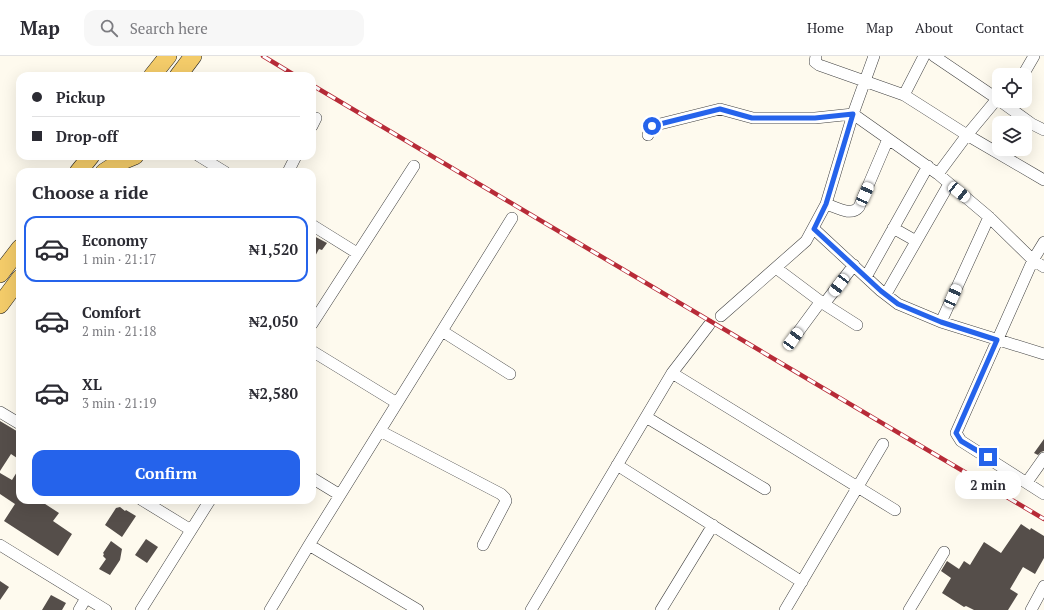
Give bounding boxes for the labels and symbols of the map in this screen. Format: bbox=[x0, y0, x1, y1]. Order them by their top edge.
route start bbox=[643, 117, 661, 135]
car bbox=[946, 180, 972, 204]
car bbox=[855, 181, 875, 207]
car bbox=[827, 272, 851, 298]
car bbox=[943, 283, 963, 309]
car bbox=[781, 326, 805, 352]
route end bbox=[979, 448, 997, 466]
callout: 2 min bbox=[955, 471, 1021, 499]

